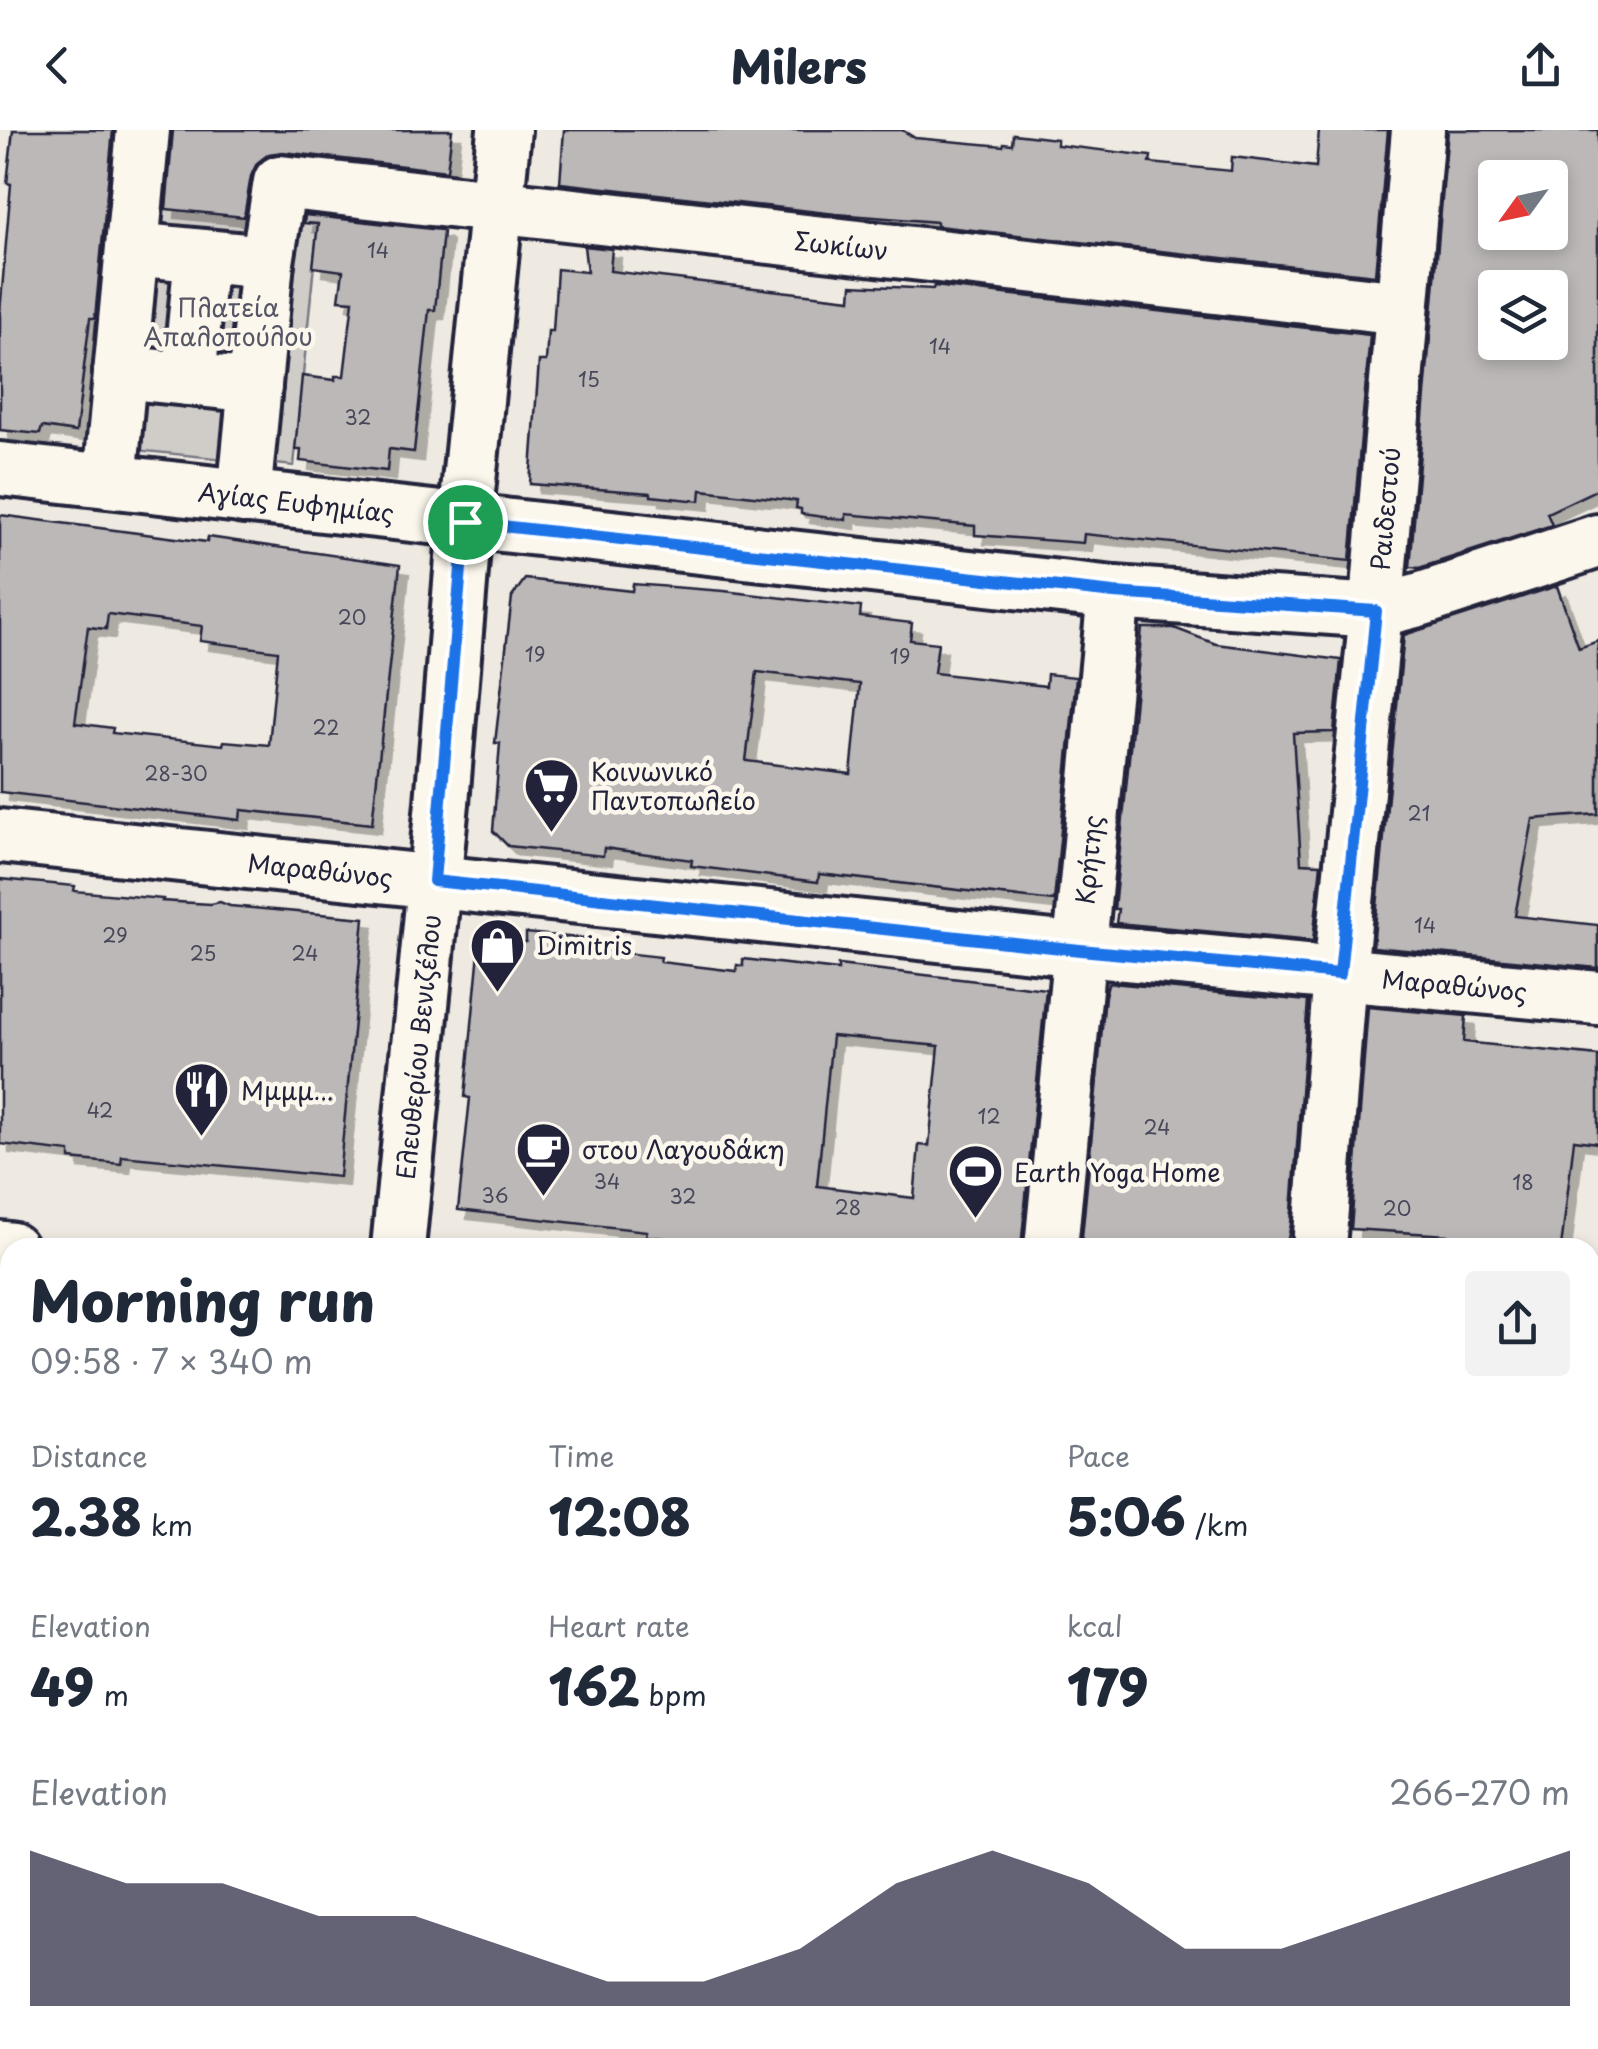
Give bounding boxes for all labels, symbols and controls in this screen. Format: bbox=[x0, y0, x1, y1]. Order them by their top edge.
text: Milers bbox=[731, 31, 867, 99]
icon: back bbox=[30, 38, 85, 93]
icon: share bbox=[1513, 38, 1568, 93]
north arrow bbox=[1478, 160, 1568, 250]
map controls bbox=[1478, 160, 1568, 360]
street label: Σωκίων bbox=[792, 221, 890, 269]
house number: 14 bbox=[367, 235, 389, 265]
button: layers bbox=[1478, 270, 1568, 360]
park label: Πλατεία Απαλοπούλου bbox=[143, 288, 313, 355]
house number: 14 bbox=[929, 331, 951, 361]
house number: 15 bbox=[578, 364, 600, 394]
house number: 32 bbox=[345, 402, 371, 432]
street label: Ραιδεστού bbox=[1361, 446, 1409, 572]
street label: Αγίας Ευφημίας bbox=[196, 472, 396, 532]
pin bbox=[423, 480, 508, 565]
icon: arrive bbox=[438, 495, 493, 550]
house number: 20 bbox=[338, 602, 366, 632]
house number: 19 bbox=[525, 639, 545, 669]
house number: 19 bbox=[890, 641, 910, 671]
house number: 22 bbox=[313, 712, 339, 742]
place label: Κοινωνικό Παντοπωλείο bbox=[591, 752, 756, 819]
supermarket icon: Κοινωνικό Παντοπωλείο bbox=[522, 755, 582, 834]
house number: 28-30 bbox=[144, 758, 208, 788]
house number: 21 bbox=[1407, 798, 1431, 828]
street label: Κρήτης bbox=[1065, 813, 1112, 906]
street label: Μαραθώνος bbox=[246, 843, 395, 896]
house number: 14 bbox=[1414, 910, 1436, 940]
street label: Ελευθερίου Βενιζέλου bbox=[386, 913, 450, 1181]
shop icon: Dimitris bbox=[467, 915, 527, 994]
house number: 29 bbox=[102, 920, 128, 950]
place label: Dimitris bbox=[536, 926, 632, 964]
house number: 25 bbox=[190, 938, 216, 968]
house number: 24 bbox=[292, 938, 318, 968]
street label: Μαραθώνος bbox=[1380, 959, 1529, 1010]
restaurant icon: Μμμμ... bbox=[172, 1060, 232, 1139]
place label: Μμμμ... bbox=[241, 1071, 334, 1109]
house number: 42 bbox=[87, 1095, 113, 1125]
house number: 12 bbox=[977, 1101, 1001, 1131]
house number: 24 bbox=[1144, 1112, 1170, 1142]
cafe icon: στου Λαγουδάκη bbox=[513, 1119, 573, 1198]
place label: στου Λαγουδάκη bbox=[582, 1130, 785, 1168]
sports icon: Earth Yoga Home bbox=[945, 1142, 1005, 1221]
place label: Earth Yoga Home bbox=[1014, 1153, 1221, 1191]
house number: 34 bbox=[594, 1166, 620, 1196]
house number: 18 bbox=[1512, 1167, 1534, 1197]
house number: 36 bbox=[481, 1180, 509, 1210]
house number: 32 bbox=[670, 1181, 696, 1211]
house number: 28 bbox=[835, 1192, 861, 1222]
house number: 20 bbox=[1383, 1193, 1411, 1223]
text: Morning run bbox=[30, 1258, 375, 1341]
button: share bbox=[1465, 1271, 1570, 1376]
text: 09:58 · 7 × 340 m bbox=[30, 1337, 313, 1385]
text: Distance bbox=[30, 1434, 148, 1477]
text: Time bbox=[548, 1434, 615, 1477]
text: Pace bbox=[1067, 1434, 1130, 1477]
text: 2.38 bbox=[30, 1477, 142, 1553]
text: 12:08 bbox=[548, 1477, 691, 1553]
text: 5:06 bbox=[1067, 1477, 1186, 1553]
text: km bbox=[142, 1503, 193, 1546]
text: /km bbox=[1186, 1503, 1249, 1546]
text: Elevation bbox=[30, 1604, 151, 1647]
text: Heart rate bbox=[548, 1604, 690, 1647]
text: kcal bbox=[1067, 1604, 1123, 1647]
text: 49 bbox=[30, 1647, 94, 1723]
text: 162 bbox=[548, 1647, 640, 1723]
text: 179 bbox=[1067, 1647, 1149, 1723]
text: m bbox=[94, 1673, 129, 1716]
text: bpm bbox=[640, 1673, 707, 1716]
text: Elevation bbox=[30, 1768, 168, 1816]
text: 266–270 m bbox=[1389, 1768, 1570, 1816]

